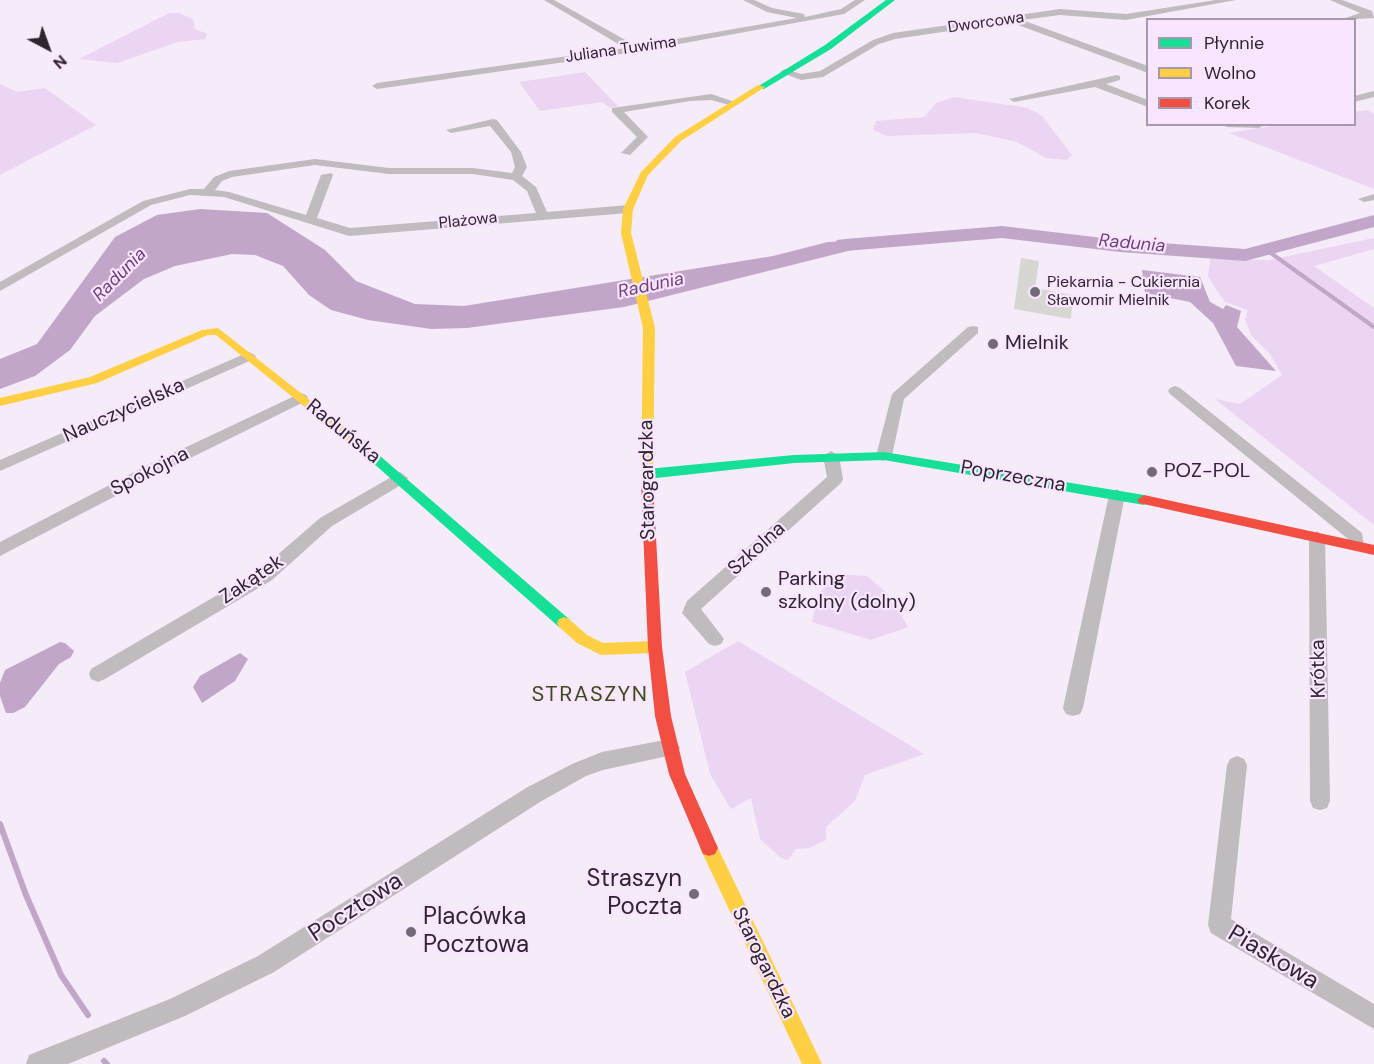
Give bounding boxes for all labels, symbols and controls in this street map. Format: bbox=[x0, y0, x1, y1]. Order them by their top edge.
street label: Dworcowa bbox=[947, 8, 1025, 38]
north arrow bbox=[18, 18, 78, 78]
legend bbox=[1146, 18, 1356, 126]
text: Płynnie bbox=[1204, 31, 1264, 55]
street label: Juliana Tuwima bbox=[564, 33, 678, 67]
text: N bbox=[49, 50, 71, 74]
text: Wolno bbox=[1204, 61, 1256, 85]
text: Korek bbox=[1204, 91, 1250, 115]
street label: Plażowa bbox=[438, 208, 498, 234]
water label: Radunia bbox=[1098, 230, 1166, 258]
water label: Radunia bbox=[89, 244, 151, 306]
water label: Radunia bbox=[616, 268, 686, 304]
place label: Piekarnia - Cukiernia Sławomir Mielnik bbox=[1047, 273, 1200, 311]
marker: Piekarnia - Cukiernia Sławomir Mielnik bbox=[1028, 285, 1042, 299]
place label: Mielnik bbox=[1005, 332, 1069, 356]
marker: Mielnik bbox=[986, 337, 1000, 351]
street label: Nauczycielska bbox=[60, 374, 188, 448]
street label: Raduńska bbox=[301, 395, 385, 469]
street label: Starogardzka bbox=[635, 420, 661, 540]
street label: Spokojna bbox=[107, 442, 193, 502]
street label: Poprzeczna bbox=[959, 456, 1067, 498]
place label: POZ-POL bbox=[1164, 460, 1250, 484]
marker: POZ-POL bbox=[1145, 465, 1159, 479]
street label: Szkolna bbox=[723, 517, 791, 581]
street label: Zakątek bbox=[216, 550, 288, 610]
place label: Parking szkolny (dolny) bbox=[778, 568, 916, 615]
marker: Parking szkolny (dolny) bbox=[759, 585, 773, 599]
street label: Krótka bbox=[1306, 639, 1332, 699]
district label: STRASZYN bbox=[531, 682, 649, 708]
place label: Straszyn Poczta bbox=[587, 866, 682, 922]
street label: Pocztowa bbox=[304, 867, 408, 949]
marker: Straszyn Poczta bbox=[687, 887, 701, 901]
place label: Placówka Pocztowa bbox=[423, 904, 529, 960]
street label: Starogardzka bbox=[726, 904, 800, 1022]
street label: Piaskowa bbox=[1222, 920, 1324, 996]
marker: Placówka Pocztowa bbox=[404, 925, 418, 939]

